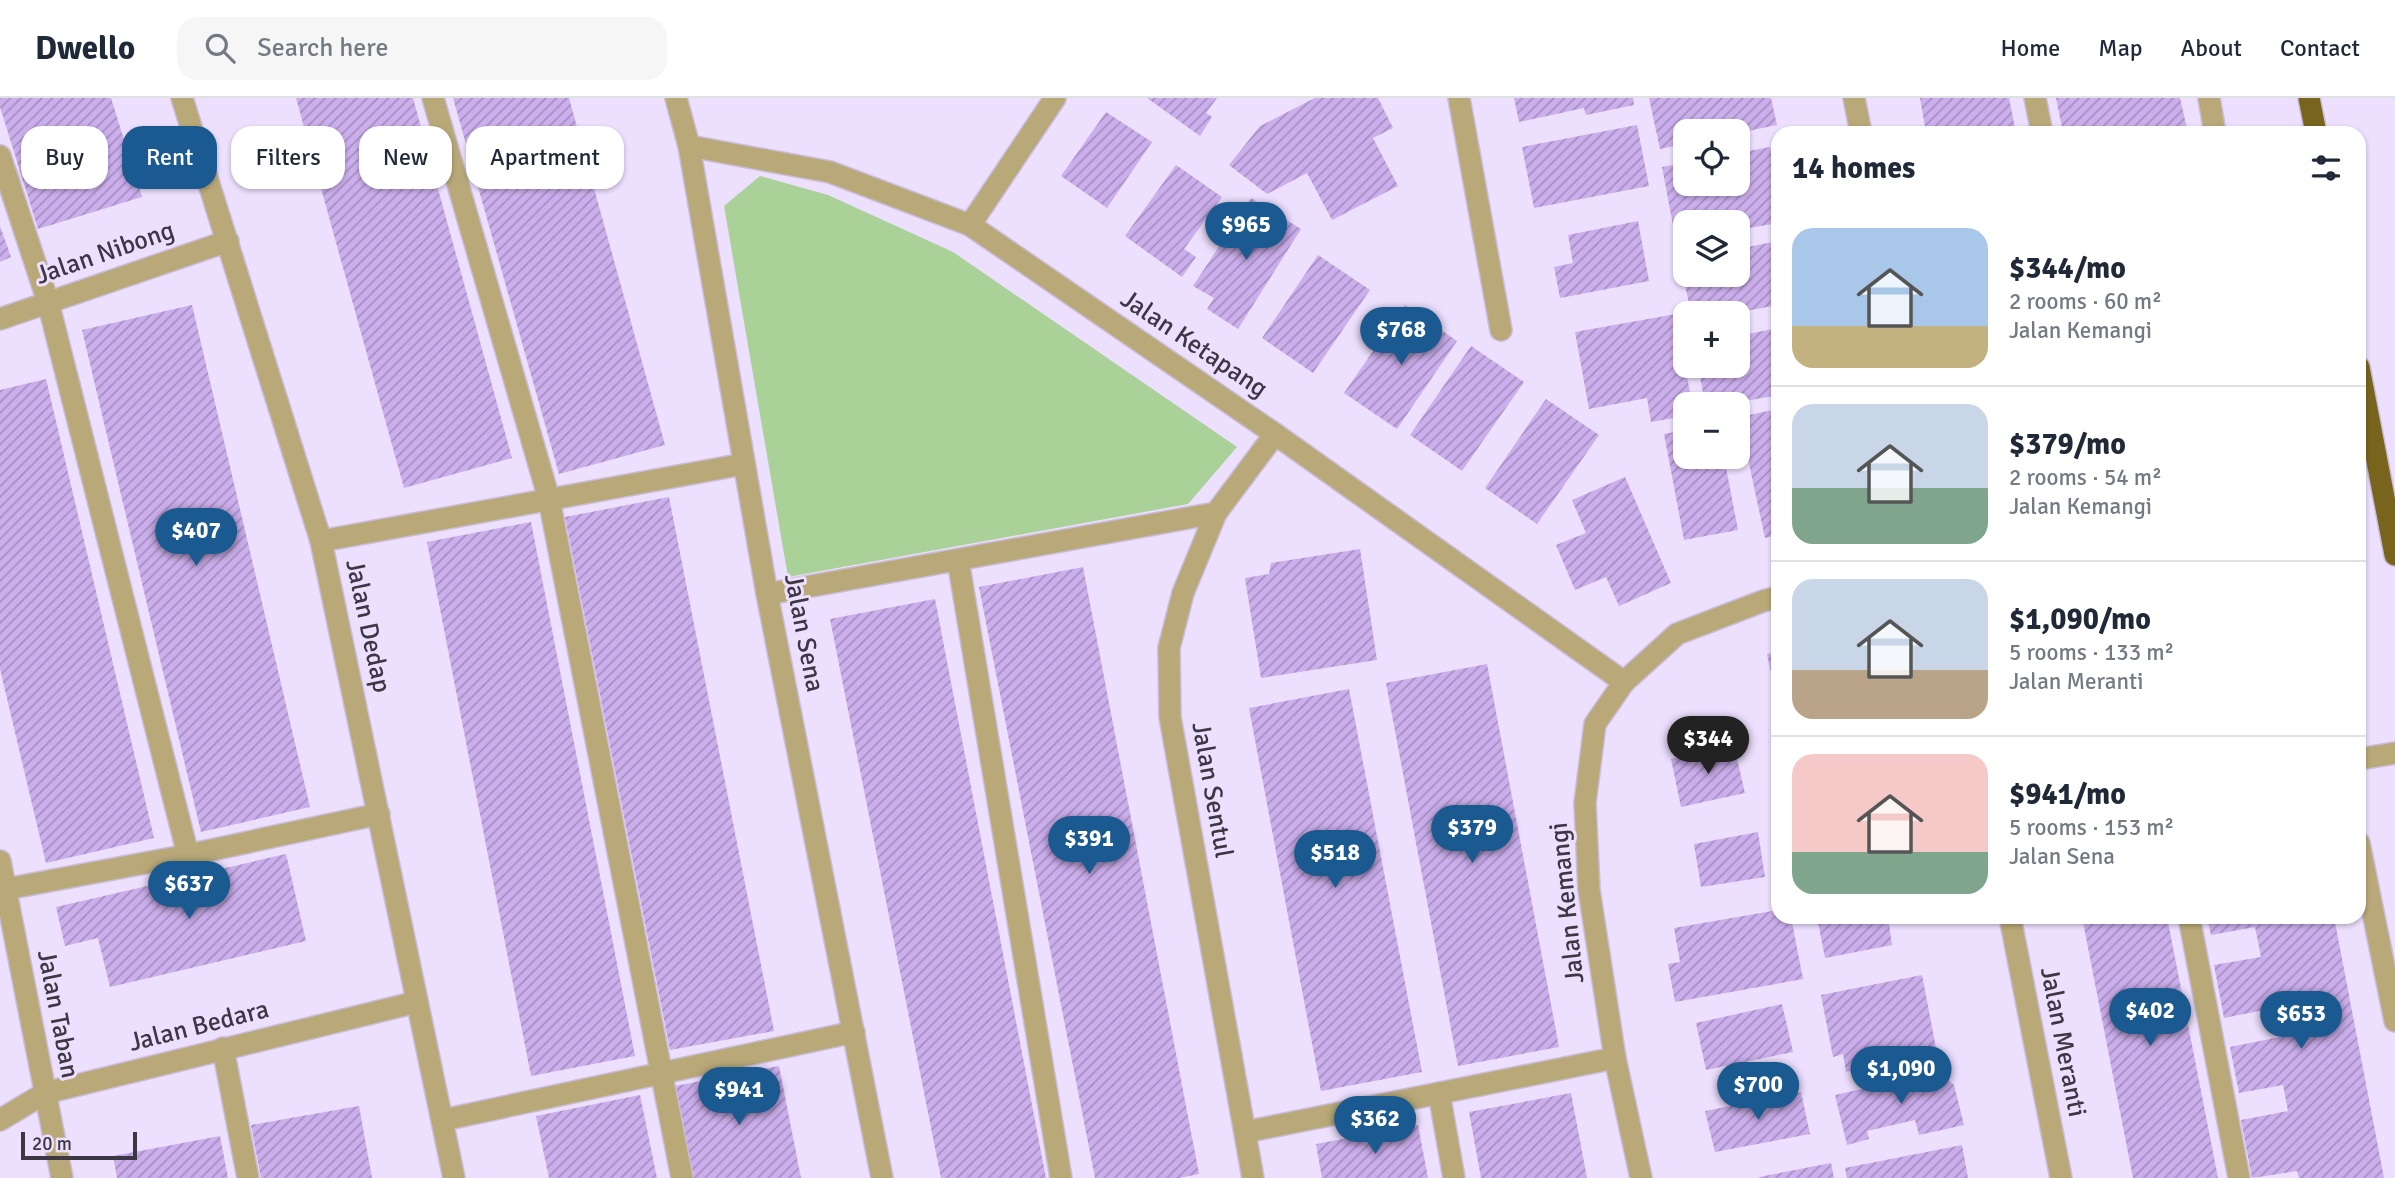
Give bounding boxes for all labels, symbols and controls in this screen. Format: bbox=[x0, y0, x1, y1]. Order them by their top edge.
search box bbox=[177, 17, 667, 80]
text: Dwello bbox=[35, 28, 135, 69]
icon: search bbox=[201, 29, 239, 67]
text: Search here bbox=[257, 32, 388, 64]
text: Home bbox=[2000, 33, 2060, 63]
text: Map bbox=[2098, 33, 2143, 63]
text: About bbox=[2181, 33, 2242, 63]
text: Contact bbox=[2280, 33, 2360, 63]
map controls bbox=[1673, 119, 1750, 469]
button: locate bbox=[1673, 119, 1750, 196]
chip: Buy bbox=[21, 126, 108, 189]
chip: Rent bbox=[122, 126, 217, 189]
chip: Filters bbox=[231, 126, 345, 189]
chip: New bbox=[359, 126, 452, 189]
chip: Apartment bbox=[466, 126, 624, 189]
icon: filters bbox=[2307, 149, 2345, 187]
text: 14 homes bbox=[1792, 150, 1915, 187]
pin: $965 bbox=[1205, 202, 1287, 262]
text: $965 bbox=[1221, 210, 1271, 239]
button: layers bbox=[1673, 210, 1750, 287]
street label: Jalan Nibong bbox=[31, 214, 179, 292]
text: $344/mo bbox=[2009, 250, 2126, 287]
icon: home bbox=[1848, 256, 1932, 340]
street label: Jalan Ketapang bbox=[1115, 283, 1273, 405]
text: 2 rooms · 60 m² bbox=[2009, 287, 2162, 316]
button: + bbox=[1673, 301, 1750, 378]
pin: $768 bbox=[1360, 308, 1442, 367]
text: $768 bbox=[1376, 315, 1426, 344]
text: Jalan Kemangi bbox=[2009, 316, 2152, 345]
button: − bbox=[1673, 392, 1750, 469]
text: $379/mo bbox=[2009, 426, 2126, 463]
icon: home bbox=[1848, 432, 1932, 516]
text: 2 rooms · 54 m² bbox=[2009, 463, 2162, 492]
text: Jalan Kemangi bbox=[2009, 492, 2152, 521]
pin: $407 bbox=[155, 508, 237, 568]
text: $407 bbox=[171, 516, 221, 545]
street label: Jalan Dedap bbox=[338, 556, 398, 696]
street label: Jalan Sena bbox=[777, 571, 831, 695]
text: $1,090/mo bbox=[2009, 601, 2151, 638]
icon: home bbox=[1848, 607, 1932, 691]
text: 5 rooms · 133 m² bbox=[2009, 638, 2174, 667]
text: Jalan Meranti bbox=[2009, 667, 2143, 696]
pin: $344 bbox=[1667, 716, 1749, 776]
street label: Jalan Sentul bbox=[1184, 720, 1240, 860]
text: $344 bbox=[1683, 724, 1733, 753]
text: $941/mo bbox=[2009, 776, 2126, 813]
icon: home bbox=[1848, 782, 1932, 866]
pin: $379 bbox=[1431, 806, 1513, 865]
text: $379 bbox=[1447, 813, 1497, 842]
text: 5 rooms · 153 m² bbox=[2009, 813, 2174, 842]
pin: $391 bbox=[1048, 816, 1130, 876]
street label: Jalan Kemangi bbox=[1543, 821, 1591, 985]
text: $391 bbox=[1064, 824, 1114, 853]
pin: $518 bbox=[1294, 830, 1376, 890]
text: $518 bbox=[1310, 838, 1360, 867]
text: Jalan Sena bbox=[2009, 842, 2115, 871]
pin: $637 bbox=[148, 862, 230, 921]
text: $637 bbox=[164, 869, 214, 898]
street label: Jalan Taban bbox=[30, 947, 86, 1081]
street label: Jalan Meranti bbox=[2033, 964, 2093, 1120]
pin: $402 bbox=[2109, 988, 2191, 1048]
pin: $653 bbox=[2260, 992, 2342, 1051]
street label: Jalan Bedara bbox=[126, 993, 272, 1059]
text: $402 bbox=[2125, 996, 2175, 1025]
text: $653 bbox=[2276, 999, 2326, 1028]
pin: $1,090 bbox=[1844, 1046, 1958, 1106]
text: $1,090 bbox=[1867, 1054, 1935, 1083]
pin: $700 bbox=[1717, 1062, 1799, 1122]
pin: $941 bbox=[698, 1068, 780, 1127]
text: $700 bbox=[1733, 1070, 1783, 1099]
text: $941 bbox=[714, 1075, 764, 1104]
pin: $362 bbox=[1334, 1096, 1416, 1156]
text: $362 bbox=[1350, 1104, 1400, 1133]
scale bar bbox=[21, 1129, 136, 1161]
text: 20 m bbox=[32, 1132, 72, 1156]

